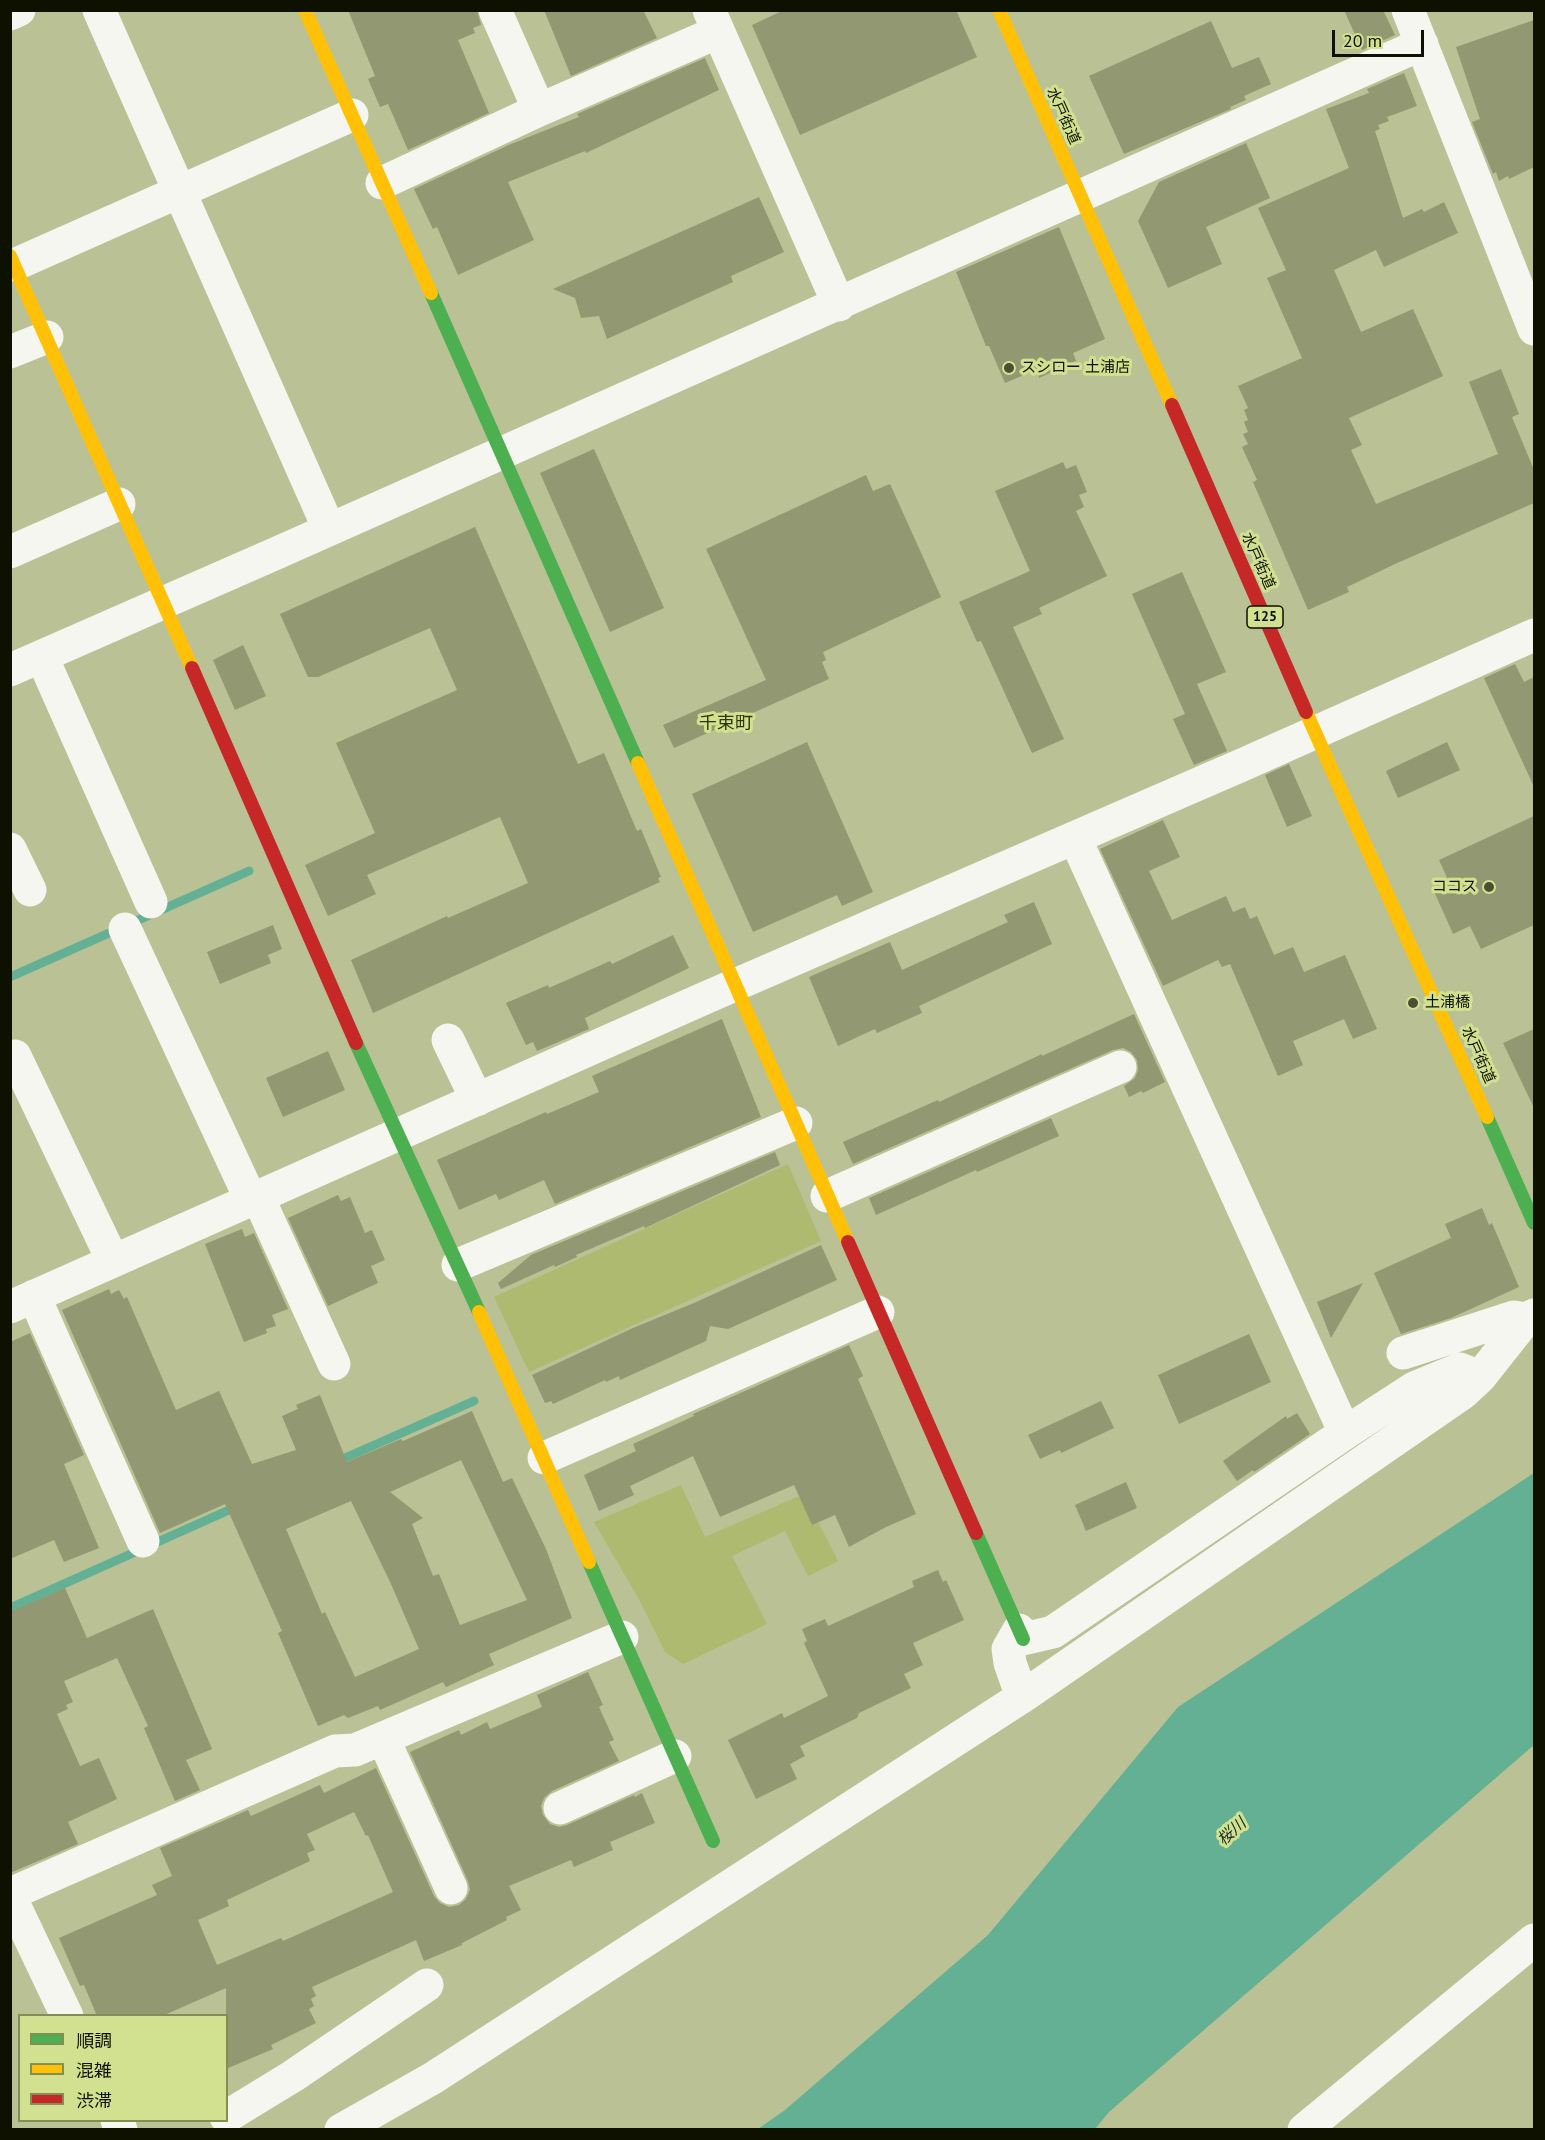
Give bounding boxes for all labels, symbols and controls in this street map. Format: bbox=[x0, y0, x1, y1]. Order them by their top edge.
scale bar bbox=[1335, 18, 1426, 56]
text: 20 m bbox=[1343, 29, 1382, 52]
street label: 水戸街道 bbox=[1043, 85, 1083, 147]
place label: スシロー 土浦店 bbox=[1021, 359, 1130, 377]
marker: スシロー 土浦店 bbox=[1002, 361, 1016, 375]
street label: 水戸街道 bbox=[1238, 530, 1278, 592]
road number: 125 bbox=[1247, 606, 1283, 628]
district label: 千束町 bbox=[699, 713, 753, 735]
place label: ココス bbox=[1432, 878, 1477, 896]
marker: ココス bbox=[1482, 880, 1496, 894]
place label: 土浦橋 bbox=[1425, 994, 1470, 1012]
marker: 土浦橋 bbox=[1406, 996, 1420, 1010]
street label: 水戸街道 bbox=[1458, 1024, 1498, 1086]
water label: 桜川 bbox=[1214, 1814, 1250, 1850]
legend bbox=[18, 2014, 228, 2122]
text: 順調 bbox=[76, 2029, 112, 2052]
text: 混雑 bbox=[76, 2059, 112, 2082]
text: 渋滞 bbox=[76, 2089, 112, 2112]

